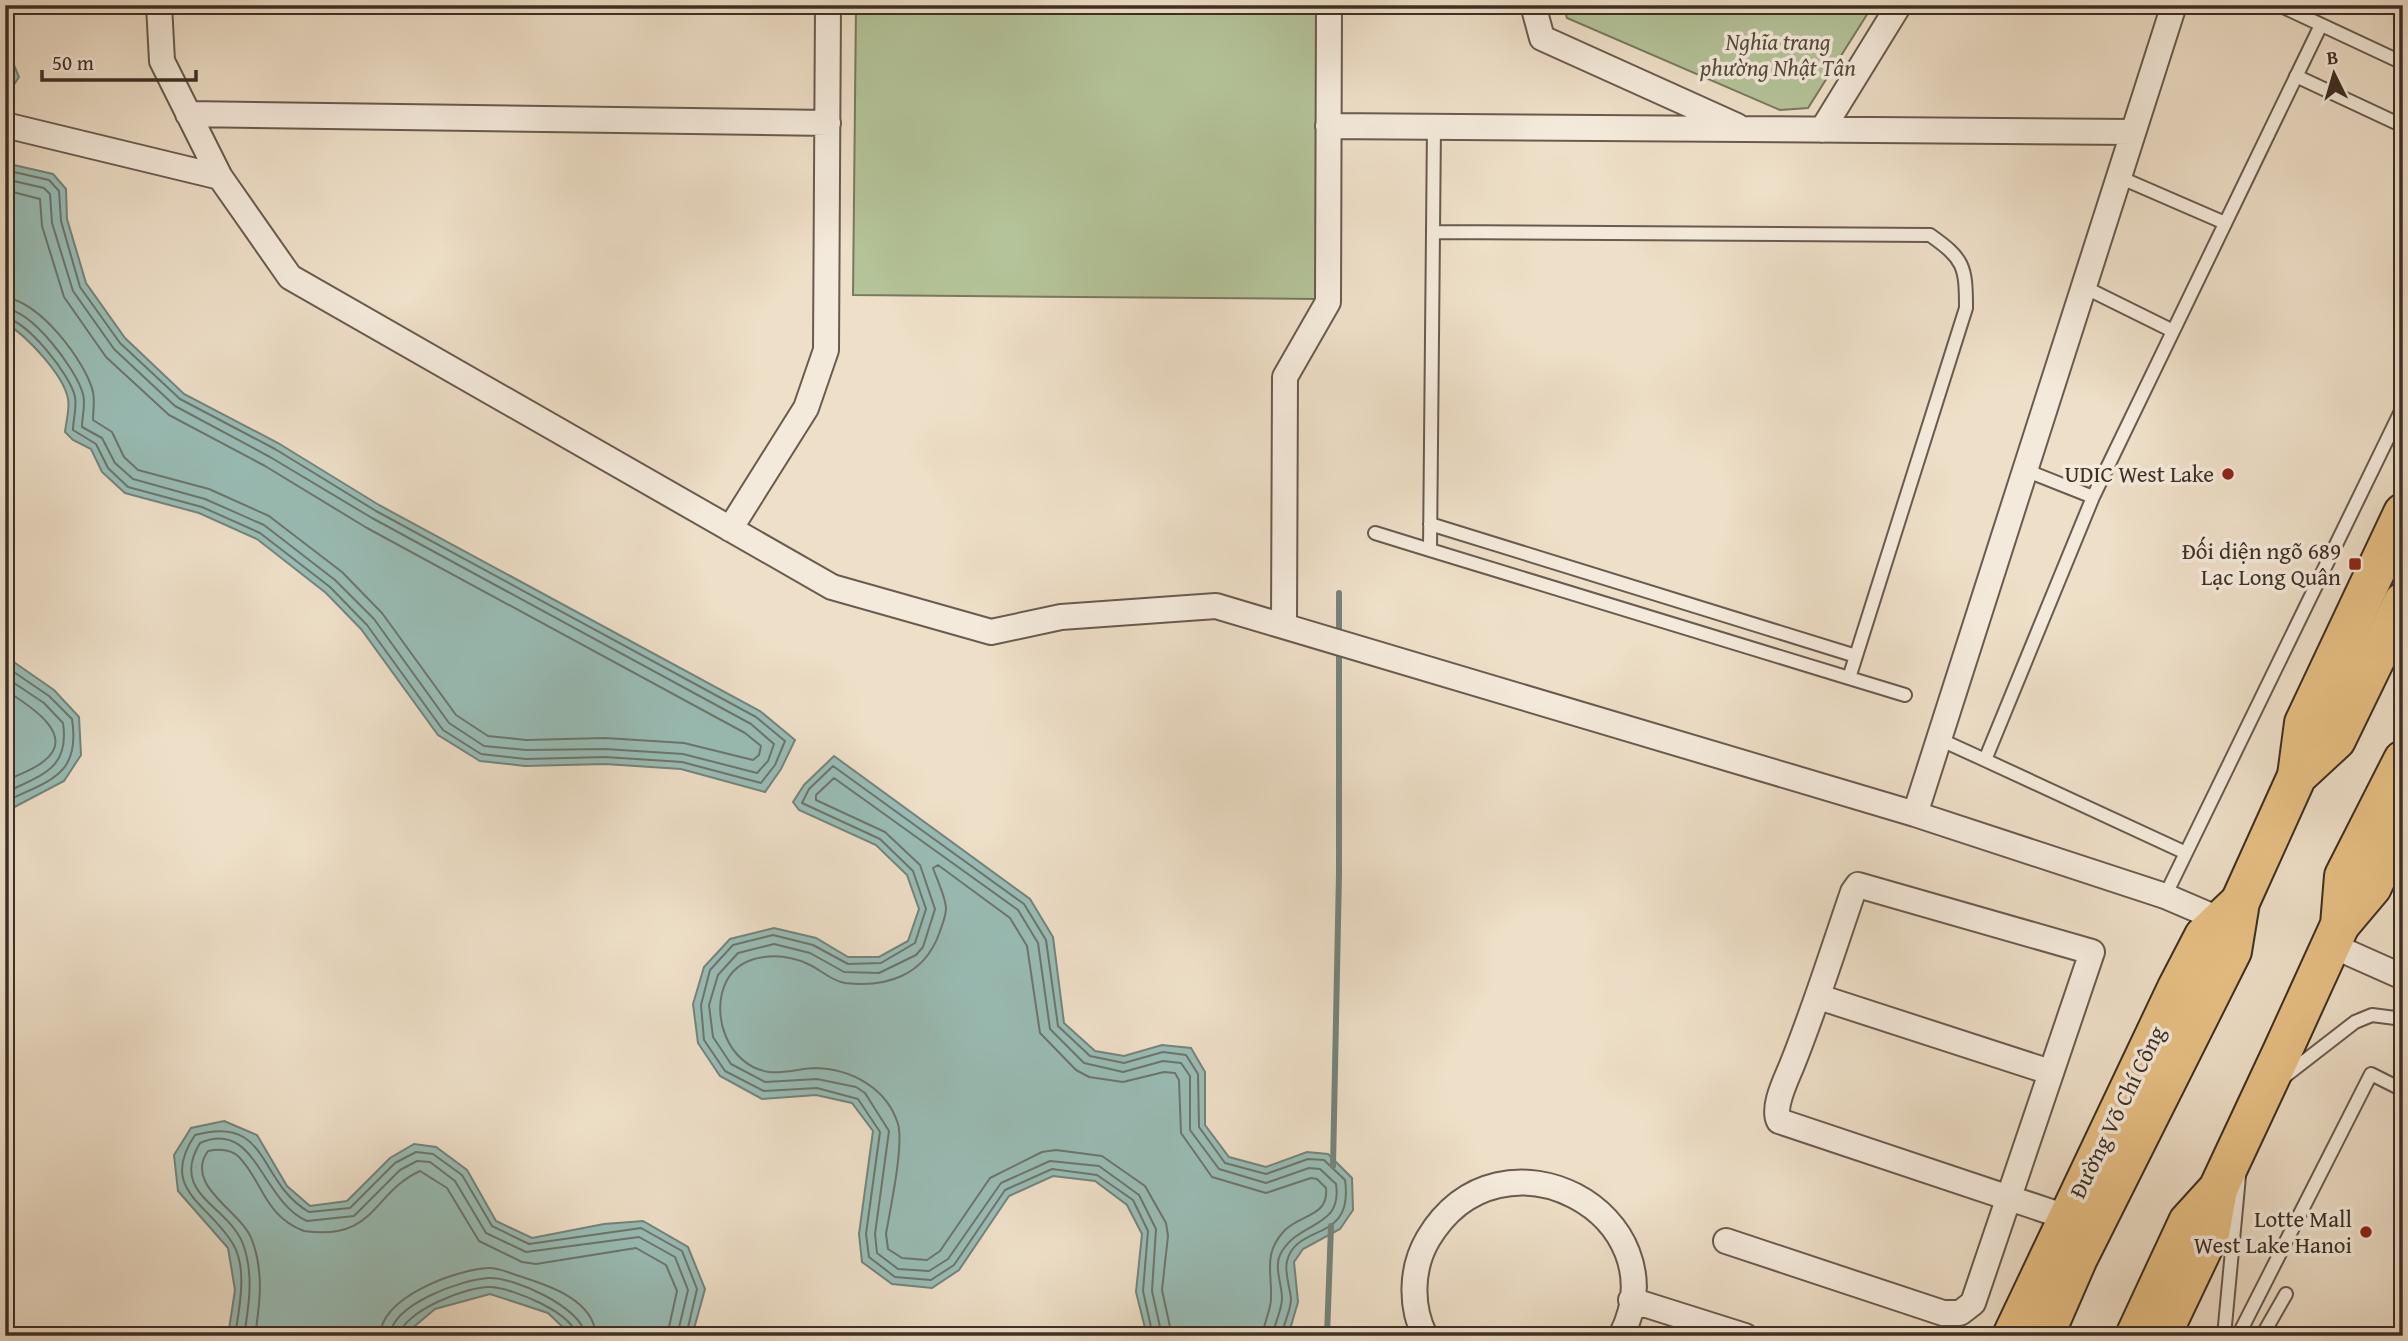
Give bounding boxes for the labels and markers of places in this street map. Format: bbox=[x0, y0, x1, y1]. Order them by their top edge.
place label: UDIC West Lake bbox=[2064, 457, 2214, 490]
marker: UDIC West Lake bbox=[2220, 466, 2236, 482]
place label: Đối diện ngõ 689 Lạc Long Quân bbox=[2182, 534, 2341, 593]
marker: Đối diện ngõ 689 Lạc Long Quân bbox=[2347, 556, 2363, 572]
place label: Lotte Mall West Lake Hanoi bbox=[2194, 1202, 2352, 1261]
marker: Lotte Mall West Lake Hanoi bbox=[2358, 1224, 2374, 1240]

